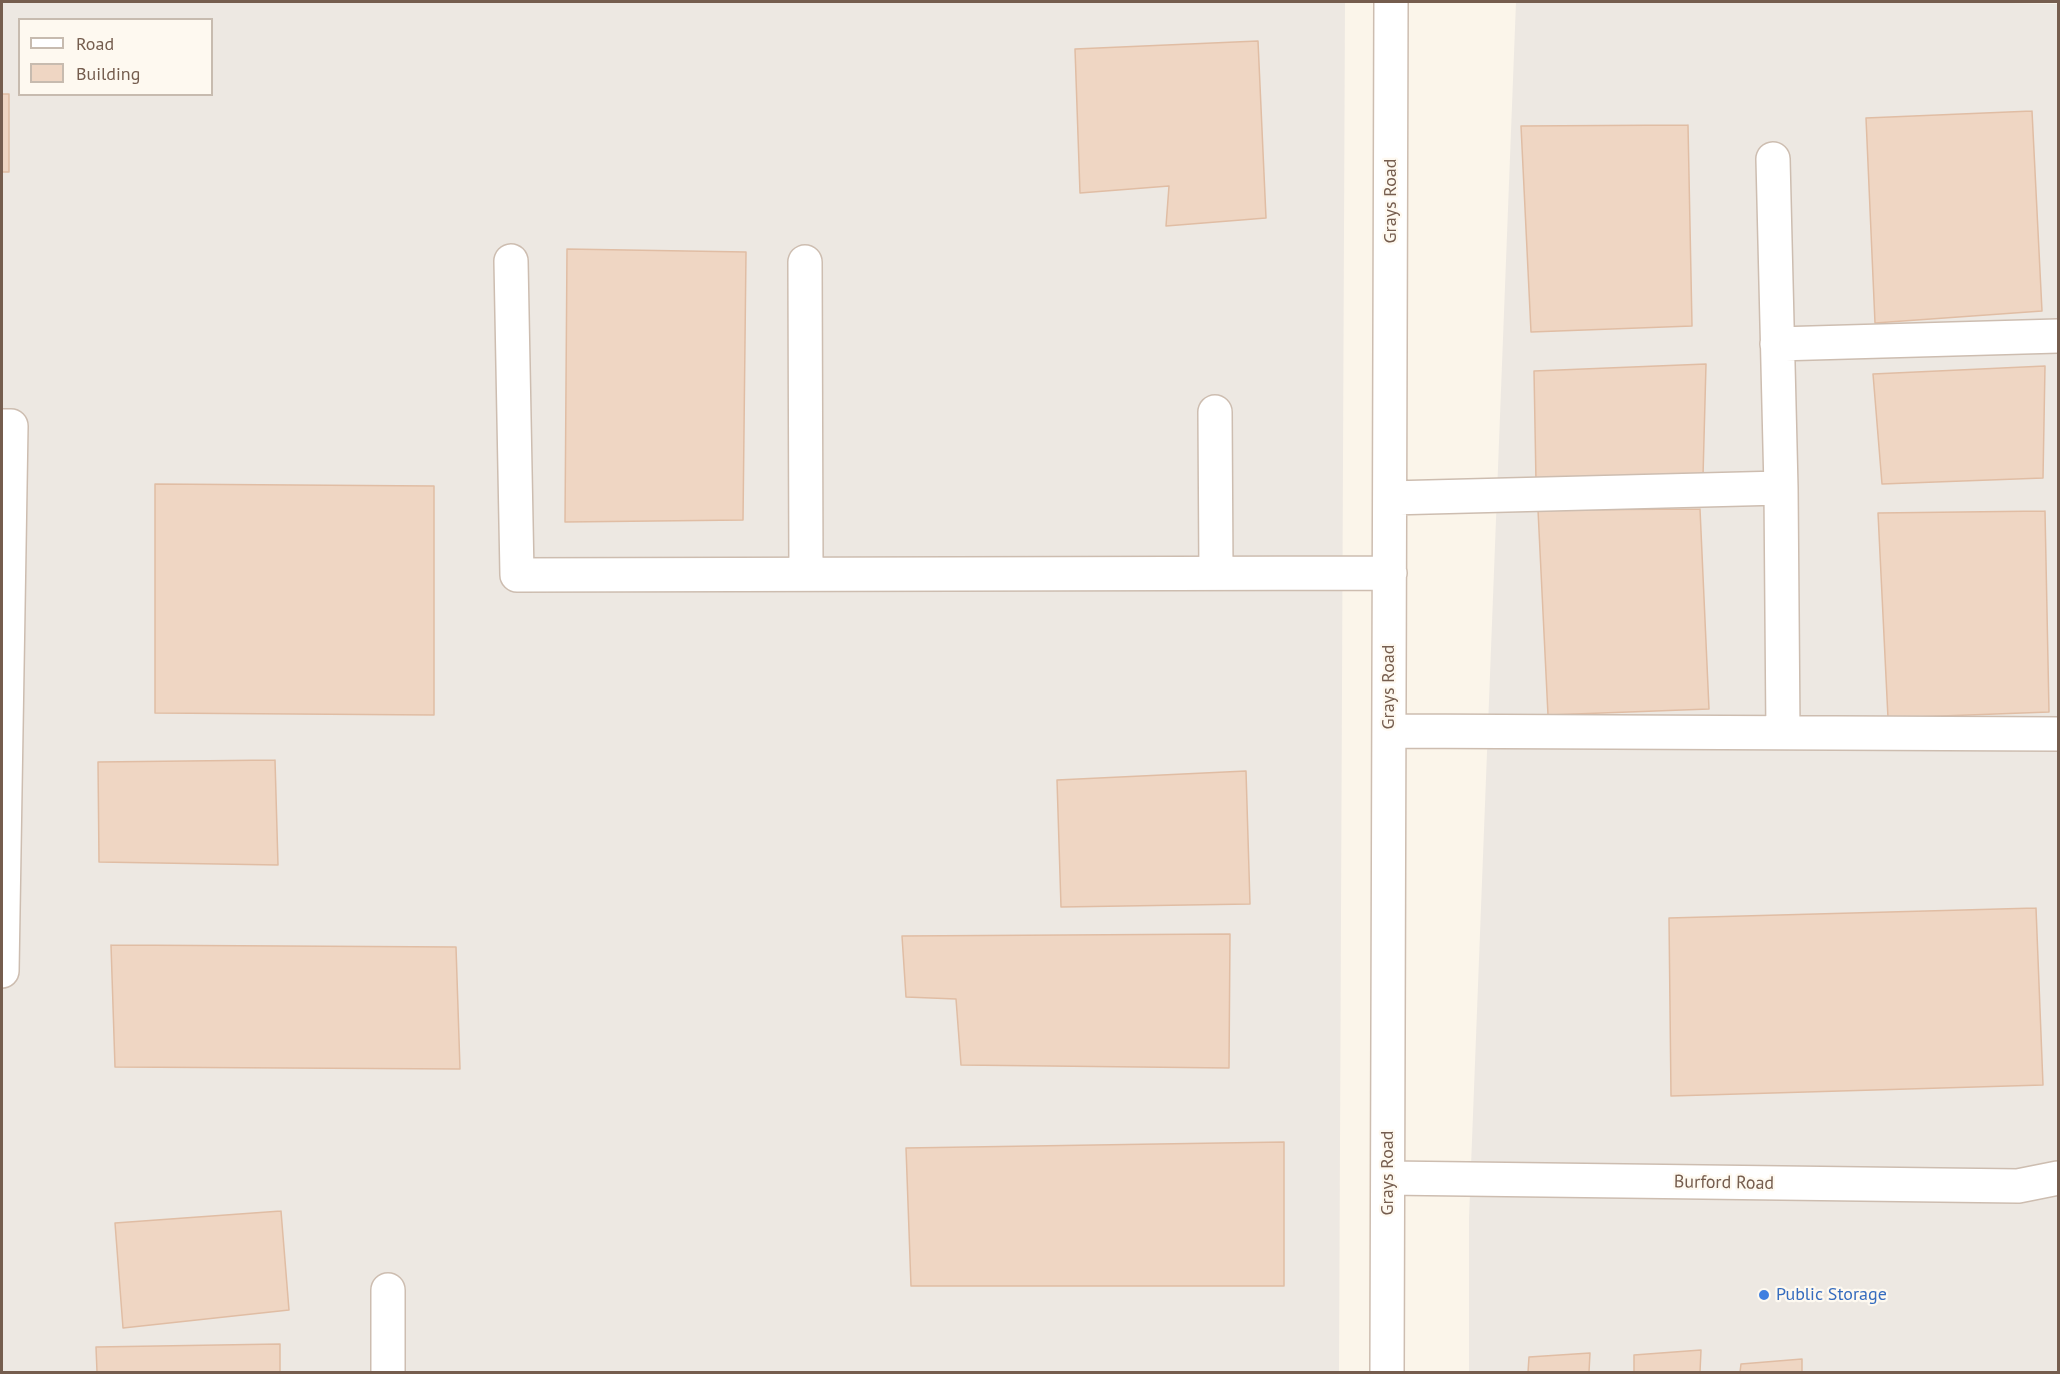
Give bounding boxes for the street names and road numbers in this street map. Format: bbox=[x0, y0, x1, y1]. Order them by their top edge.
street label: Grays Road bbox=[1380, 159, 1402, 243]
street label: Grays Road bbox=[1378, 645, 1400, 729]
street label: Grays Road bbox=[1377, 1131, 1399, 1215]
street label: Burford Road bbox=[1674, 1171, 1774, 1195]

